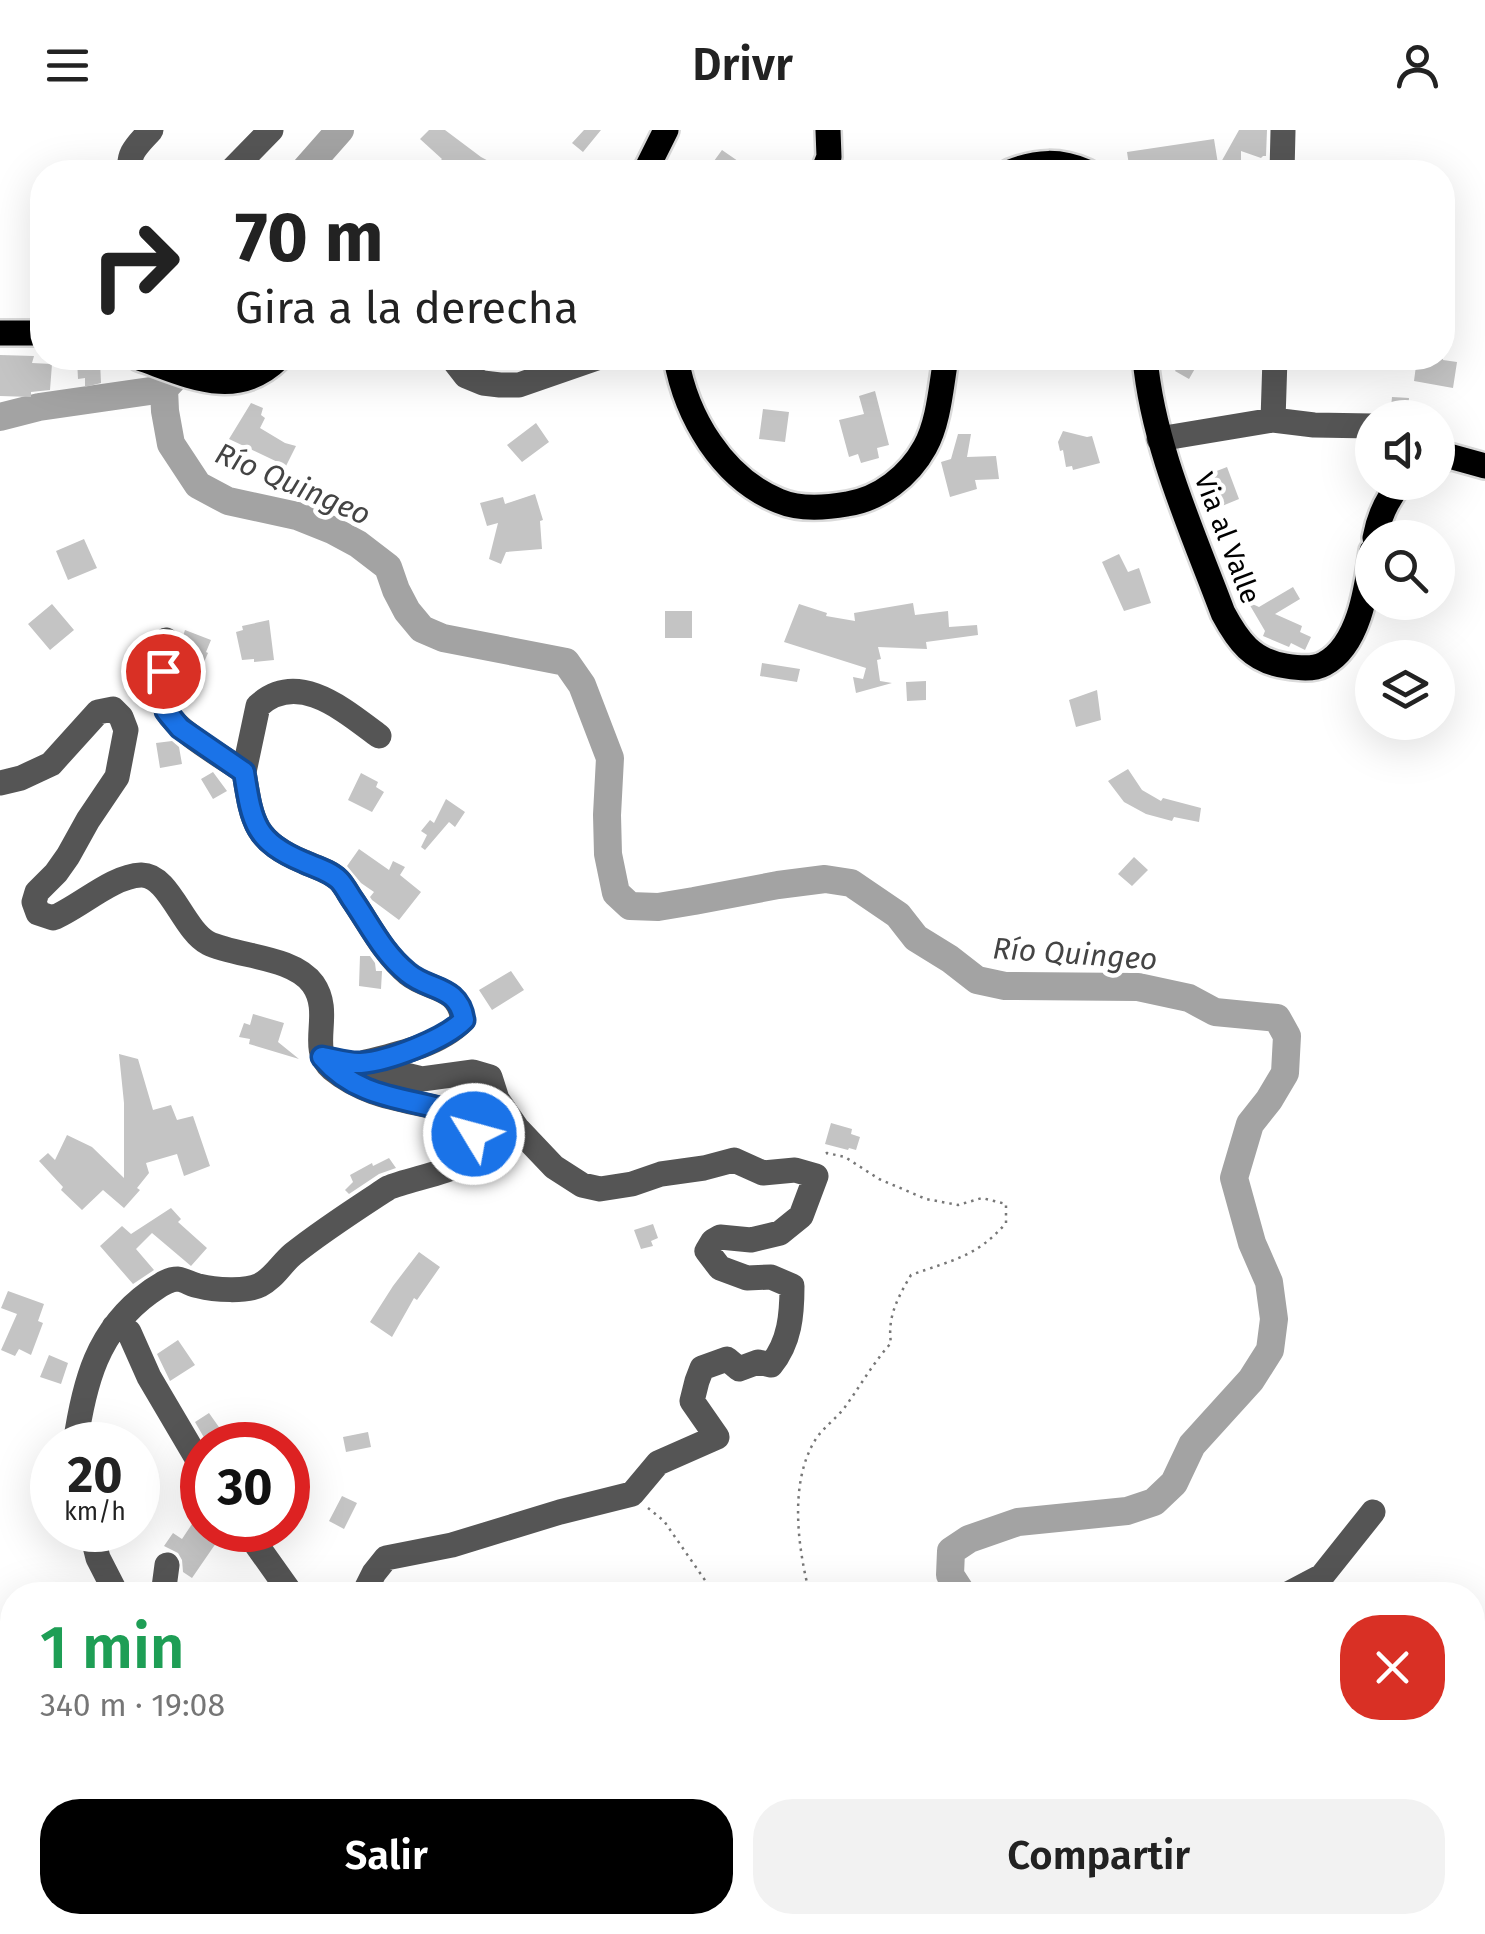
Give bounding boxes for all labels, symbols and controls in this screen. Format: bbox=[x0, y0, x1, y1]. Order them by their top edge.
icon: menu bbox=[40, 38, 95, 93]
text: Drivr bbox=[692, 38, 793, 92]
icon: person bbox=[1390, 38, 1445, 93]
text: 70 m bbox=[235, 196, 384, 280]
icon: right bbox=[70, 200, 200, 330]
text: Gira a la derecha bbox=[235, 281, 578, 335]
map controls bbox=[1355, 400, 1455, 740]
button: sound bbox=[1355, 400, 1455, 500]
water label: Río Quingeo bbox=[210, 435, 376, 533]
street label: Via al Valle bbox=[1187, 468, 1268, 608]
button: search bbox=[1355, 520, 1455, 620]
pin bbox=[121, 629, 206, 714]
button: layers bbox=[1355, 640, 1455, 740]
icon: arrive bbox=[136, 644, 191, 699]
water label: Río Quingeo bbox=[991, 930, 1159, 978]
position arrow bbox=[422, 1082, 526, 1186]
speed limit sign: 30 bbox=[180, 1422, 310, 1552]
text: 20 bbox=[67, 1445, 123, 1505]
text: km/h bbox=[64, 1497, 126, 1527]
text: 1 min bbox=[40, 1612, 185, 1684]
button: close bbox=[1340, 1615, 1445, 1720]
text: 340 m · 19:08 bbox=[40, 1686, 225, 1724]
button: Salir bbox=[40, 1799, 733, 1914]
button: Compartir bbox=[753, 1799, 1445, 1914]

